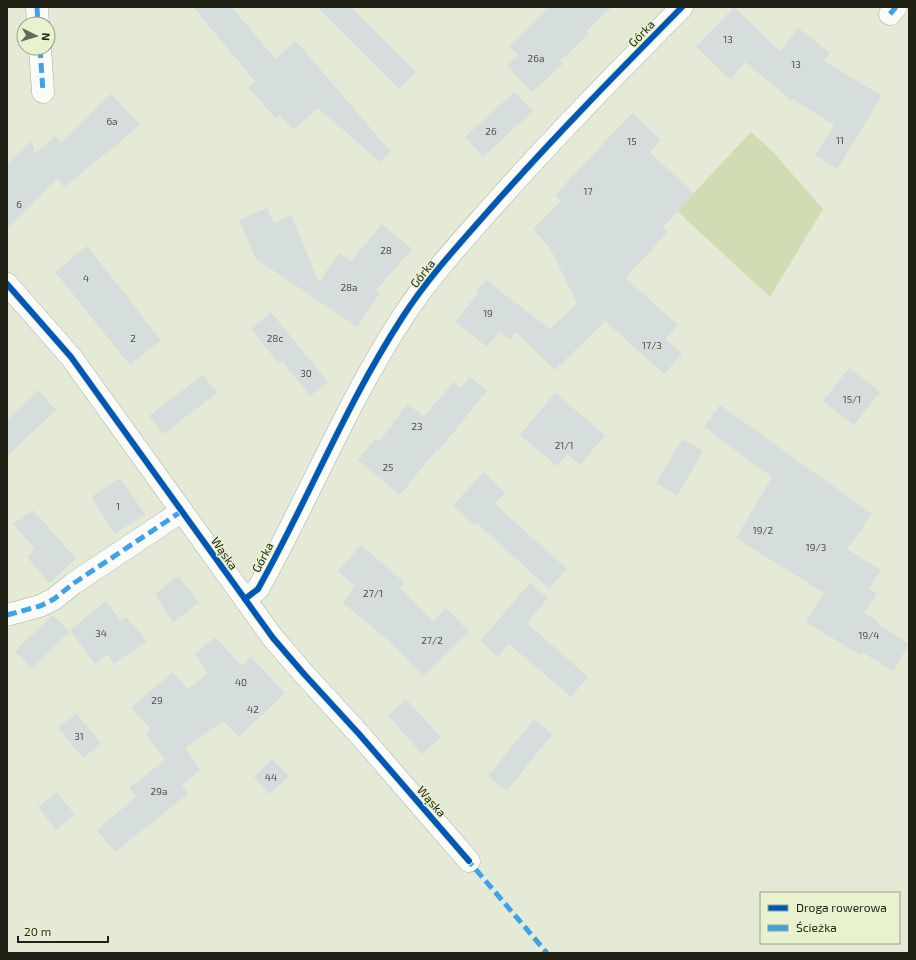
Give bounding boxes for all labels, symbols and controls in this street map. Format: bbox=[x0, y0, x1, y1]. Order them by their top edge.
north arrow bbox=[16, 16, 56, 56]
street label: Górka bbox=[625, 17, 657, 49]
text: N bbox=[40, 32, 53, 41]
house number: 13 bbox=[723, 33, 733, 45]
house number: 26a bbox=[528, 52, 544, 64]
house number: 13 bbox=[791, 58, 801, 70]
house number: 6a bbox=[106, 115, 118, 127]
house number: 26 bbox=[485, 125, 497, 137]
house number: 11 bbox=[836, 134, 844, 146]
house number: 15 bbox=[627, 135, 637, 147]
house number: 17 bbox=[583, 185, 593, 197]
house number: 6 bbox=[16, 198, 22, 210]
house number: 28 bbox=[380, 244, 392, 256]
street label: Górka bbox=[407, 256, 437, 290]
house number: 4 bbox=[83, 272, 89, 284]
house number: 28a bbox=[340, 281, 358, 293]
house number: 19 bbox=[483, 307, 493, 319]
house number: 2 bbox=[130, 332, 136, 344]
house number: 28c bbox=[267, 332, 283, 344]
house number: 17/3 bbox=[642, 339, 662, 351]
house number: 30 bbox=[300, 367, 312, 379]
house number: 15/1 bbox=[843, 393, 861, 405]
house number: 23 bbox=[411, 420, 423, 432]
house number: 21/1 bbox=[555, 439, 573, 451]
house number: 25 bbox=[383, 461, 393, 473]
house number: 1 bbox=[116, 500, 120, 512]
house number: 19/2 bbox=[753, 524, 774, 536]
street label: Wąska bbox=[209, 534, 241, 572]
street label: Górka bbox=[248, 540, 276, 574]
house number: 19/3 bbox=[806, 541, 826, 553]
house number: 27/1 bbox=[363, 587, 383, 599]
house number: 34 bbox=[95, 627, 107, 639]
house number: 19/4 bbox=[858, 629, 880, 641]
house number: 27/2 bbox=[421, 634, 443, 646]
house number: 40 bbox=[235, 676, 247, 688]
house number: 29 bbox=[151, 694, 163, 706]
house number: 42 bbox=[247, 703, 259, 715]
house number: 31 bbox=[74, 730, 84, 742]
house number: 44 bbox=[265, 771, 277, 783]
street label: Wąska bbox=[415, 783, 449, 819]
house number: 29a bbox=[151, 785, 167, 797]
legend bbox=[760, 892, 900, 944]
text: Droga rowerowa bbox=[796, 900, 887, 914]
scale bar bbox=[18, 918, 108, 944]
text: Ścieżka bbox=[796, 920, 837, 934]
text: 20 m bbox=[24, 924, 51, 938]

